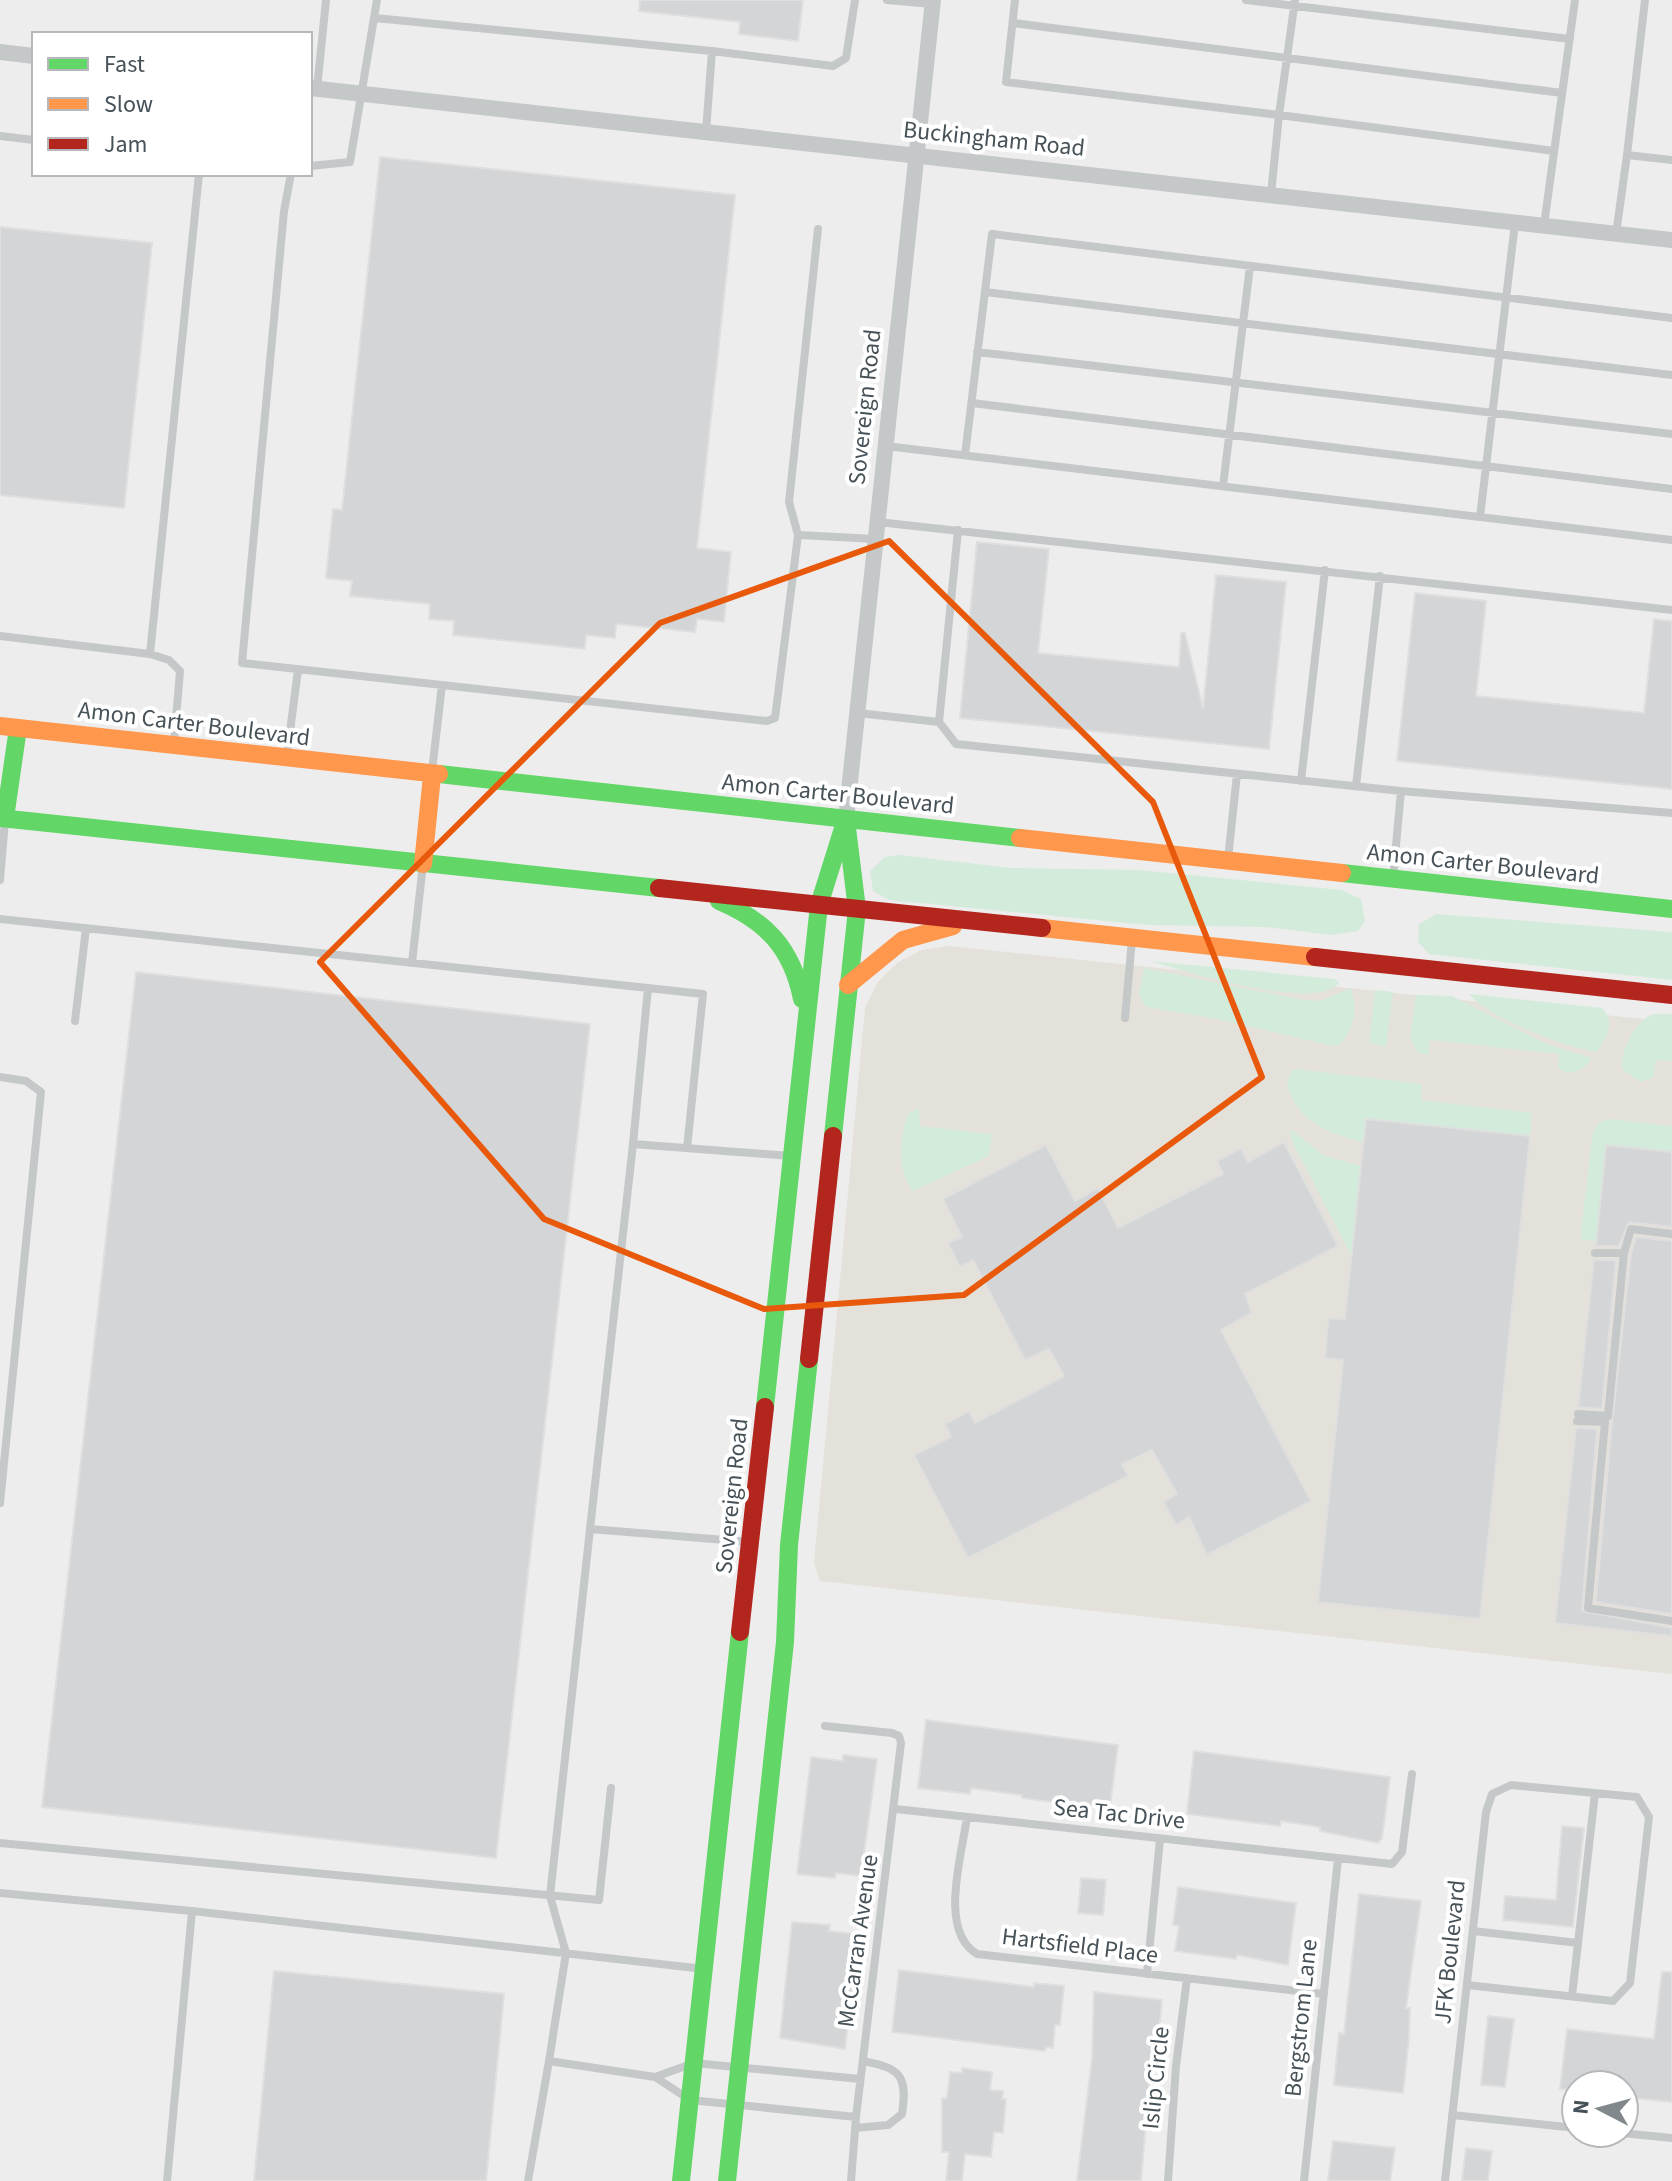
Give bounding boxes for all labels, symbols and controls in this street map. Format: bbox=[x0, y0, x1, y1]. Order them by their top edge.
legend bbox=[32, 32, 312, 176]
text: Fast bbox=[104, 47, 145, 82]
text: Slow bbox=[104, 87, 153, 122]
street label: Buckingham Road bbox=[901, 112, 1087, 166]
text: Jam bbox=[104, 127, 148, 162]
street label: Sovereign Road bbox=[839, 327, 891, 487]
street label: Amon Carter Boulevard bbox=[76, 692, 312, 756]
street label: Amon Carter Boulevard bbox=[720, 764, 956, 824]
street label: Amon Carter Boulevard bbox=[1365, 834, 1601, 894]
street label: Sovereign Road bbox=[706, 1416, 758, 1576]
street label: Sea Tac Drive bbox=[1051, 1790, 1187, 1838]
street label: McCarran Avenue bbox=[829, 1852, 887, 2030]
street label: JFK Boulevard bbox=[1425, 1878, 1475, 2026]
street label: Hartsfield Place bbox=[1000, 1919, 1160, 1973]
street label: Bergstrom Lane bbox=[1275, 1937, 1327, 2099]
street label: Islip Circle bbox=[1133, 2025, 1179, 2131]
north arrow bbox=[1560, 2069, 1640, 2149]
text: N bbox=[1564, 2098, 1598, 2116]

